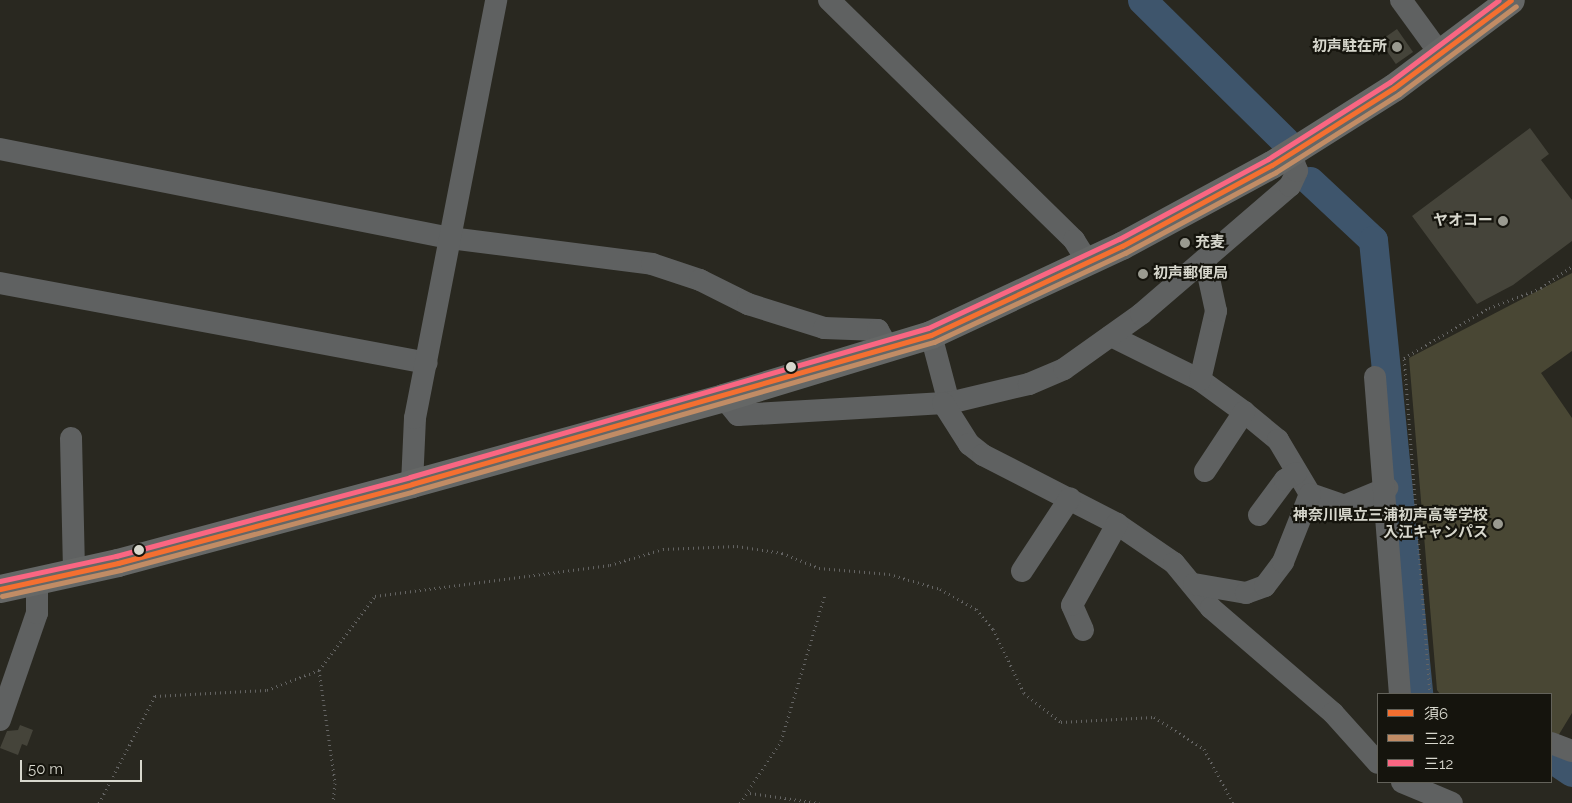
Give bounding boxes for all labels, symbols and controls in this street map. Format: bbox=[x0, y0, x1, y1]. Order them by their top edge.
place label: 初声駐在所 bbox=[1312, 38, 1387, 56]
marker: 初声駐在所 bbox=[1391, 41, 1403, 53]
place label: ヤオコー bbox=[1433, 212, 1493, 230]
marker: ヤオコー bbox=[1497, 215, 1509, 227]
place label: 充麦 bbox=[1195, 234, 1225, 252]
marker: 充麦 bbox=[1179, 237, 1191, 249]
place label: 初声郵便局 bbox=[1153, 265, 1228, 283]
marker: 初声郵便局 bbox=[1137, 268, 1149, 280]
unlabelled marker bbox=[786, 362, 796, 372]
place label: 神奈川県立三浦初声高等学校 入江キャンパス bbox=[1293, 506, 1488, 541]
marker: 神奈川県立三浦初声高等学校 入江キャンパス bbox=[1492, 518, 1504, 530]
unlabelled marker bbox=[134, 545, 144, 555]
legend bbox=[1377, 693, 1552, 783]
text: 須6 bbox=[1424, 705, 1448, 723]
text: 三22 bbox=[1424, 730, 1455, 748]
scale bar bbox=[22, 750, 145, 782]
text: 三12 bbox=[1424, 755, 1453, 773]
text: 50 m bbox=[28, 760, 63, 778]

